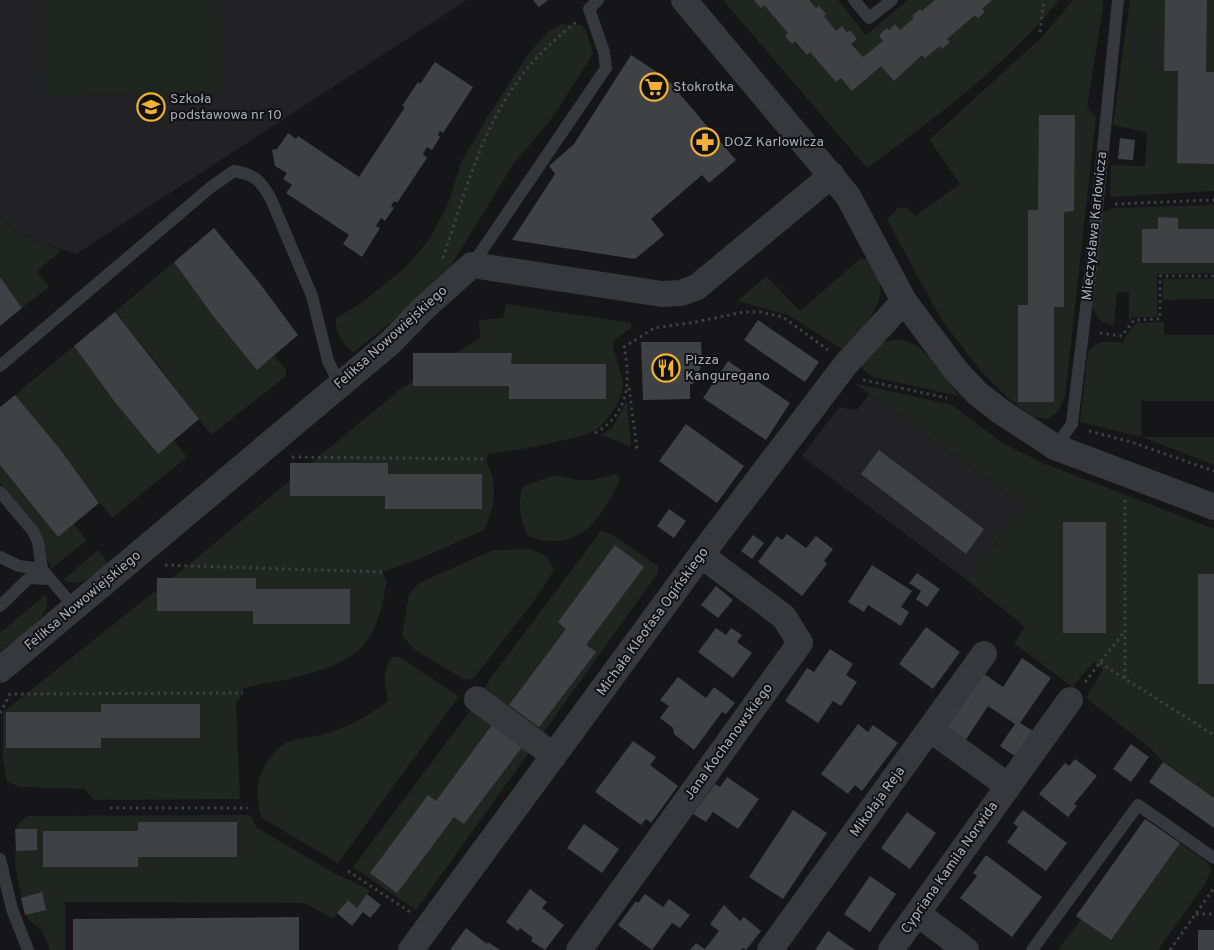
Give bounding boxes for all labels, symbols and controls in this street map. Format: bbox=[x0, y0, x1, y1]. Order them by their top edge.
supermarket icon: Stokrotka bbox=[639, 72, 669, 102]
place label: Stokrotka bbox=[673, 79, 734, 96]
place label: Szkoła podstawowa nr 10 bbox=[170, 91, 282, 124]
school or university icon: Szkoła podstawowa nr 10 bbox=[136, 92, 166, 122]
pharmacy icon: DOZ Karlowicza bbox=[690, 127, 720, 157]
place label: DOZ Karlowicza bbox=[724, 134, 824, 151]
street label: Mieczysława Karłowicza bbox=[1079, 151, 1111, 301]
street label: Feliksa Nowowiejskiego bbox=[331, 283, 451, 393]
place label: Pizza Kanguregano bbox=[685, 352, 770, 385]
restaurant icon: Pizza Kanguregano bbox=[651, 353, 681, 383]
street label: Michała Kleofasa Ogińskiego bbox=[593, 544, 713, 700]
street label: Feliksa Nowowiejskiego bbox=[21, 547, 145, 655]
street label: Jana Kochanowskiego bbox=[681, 680, 777, 804]
street label: Mikołaja Reja bbox=[847, 764, 909, 840]
street label: Cypriana Kamila Norwida bbox=[898, 799, 1002, 937]

